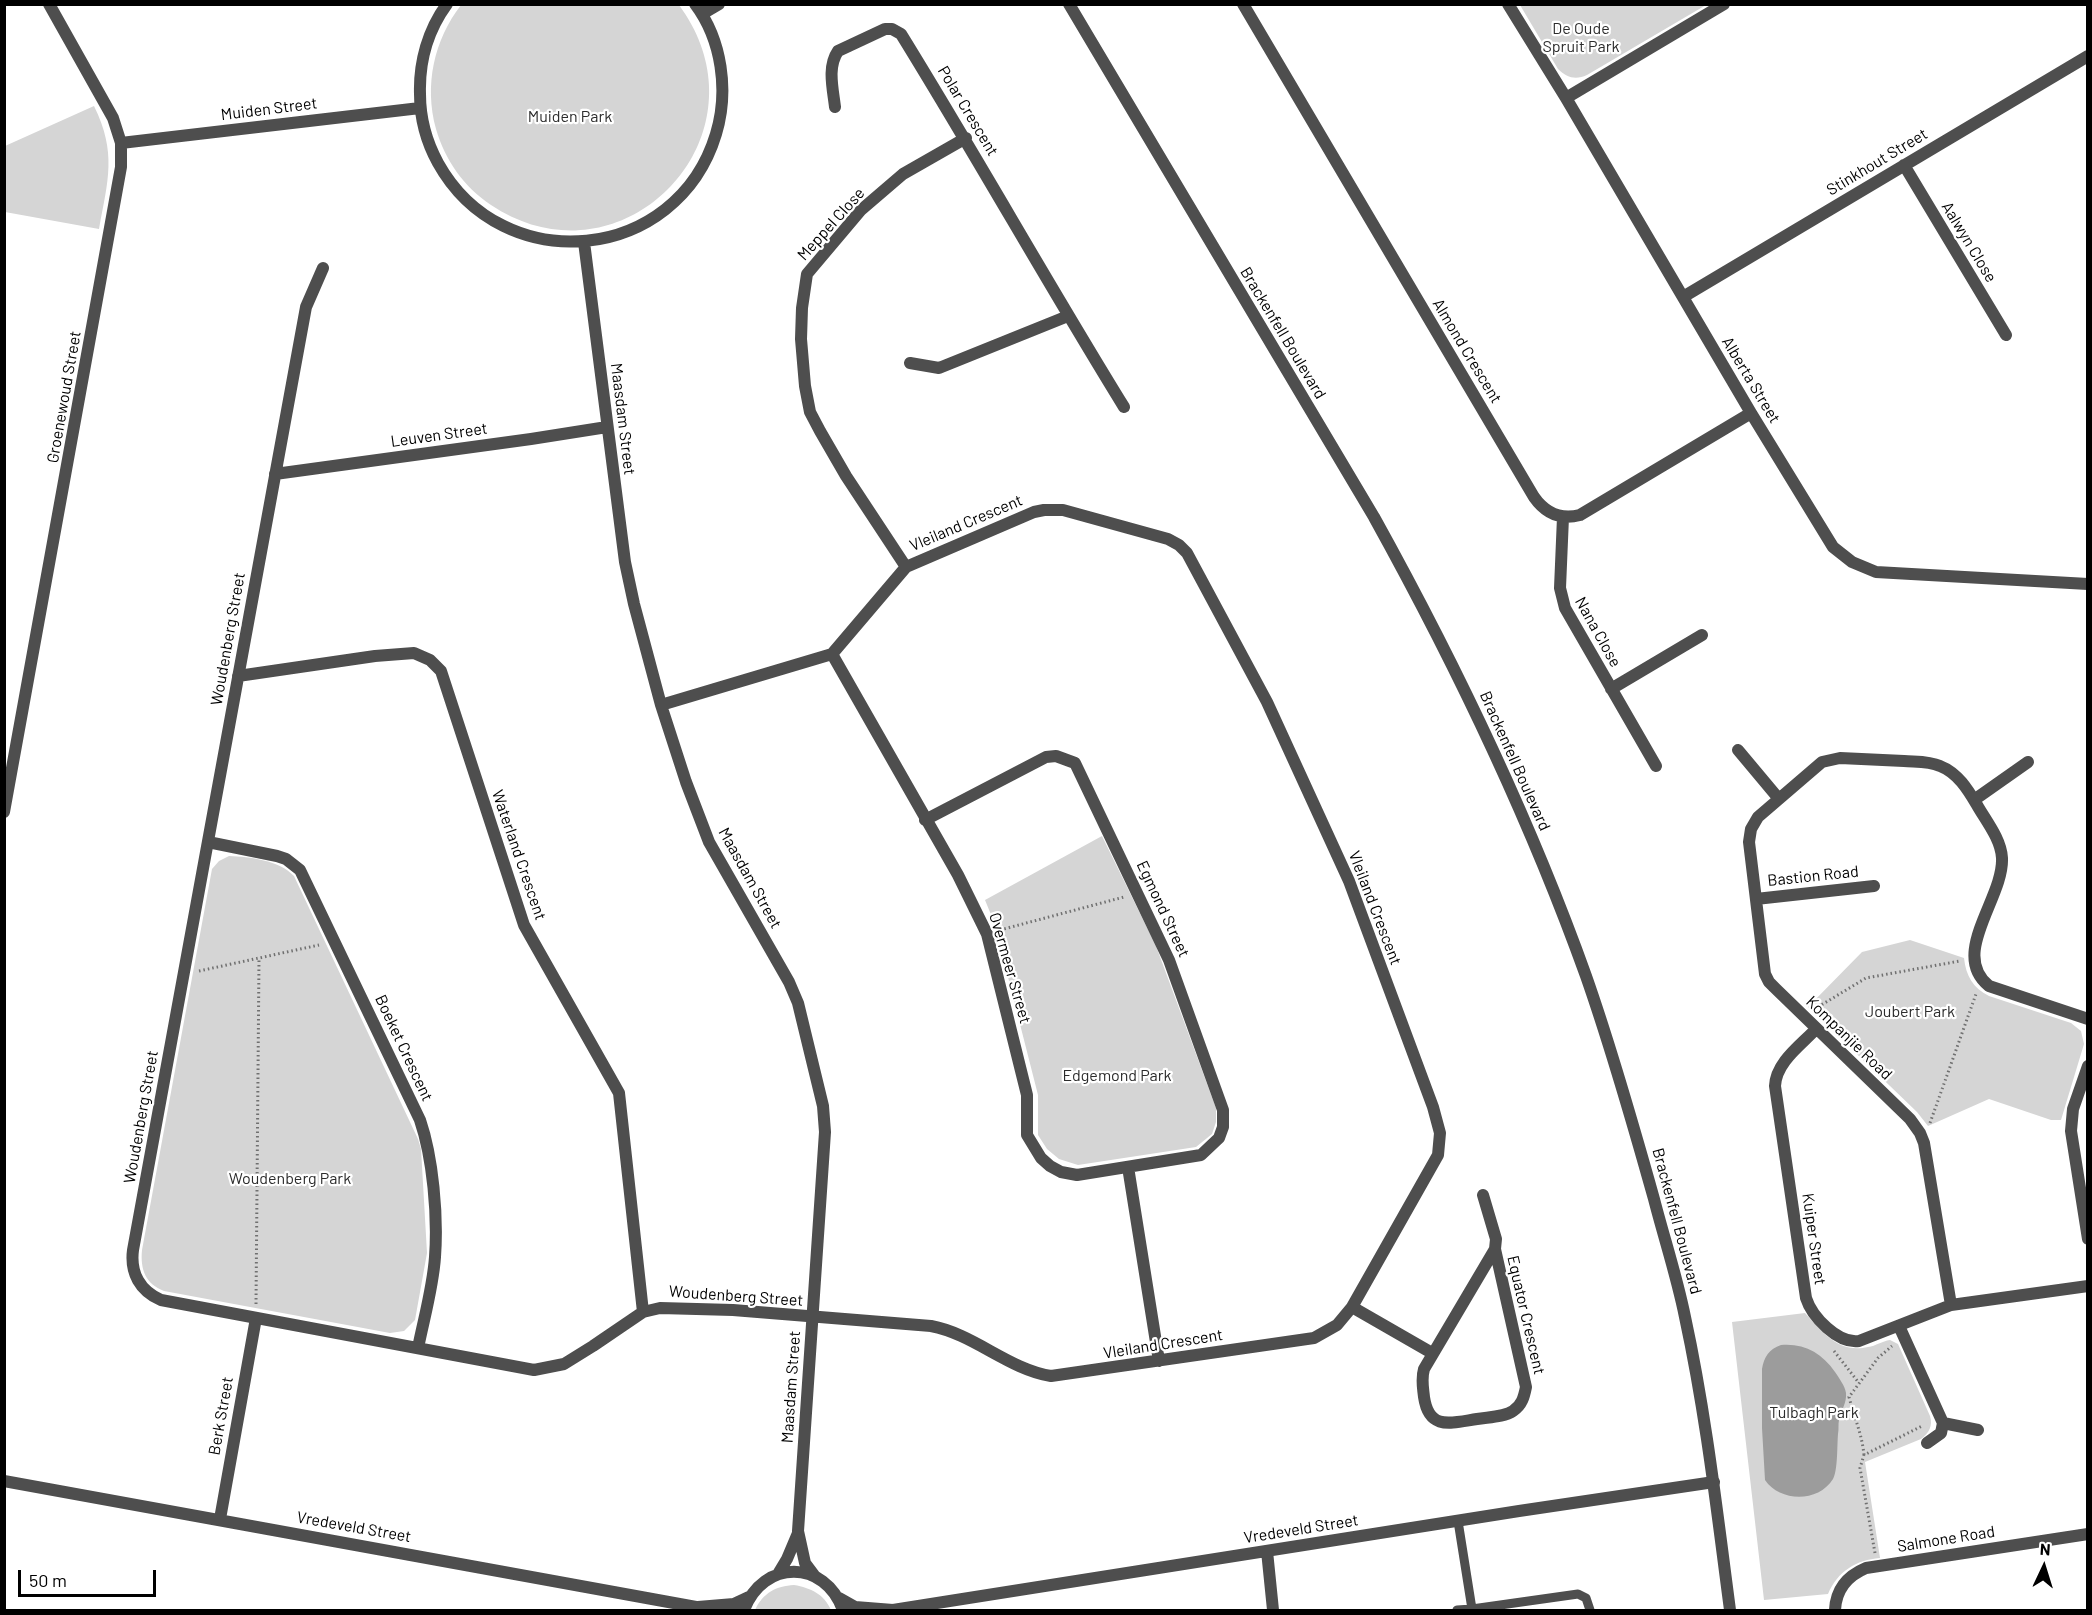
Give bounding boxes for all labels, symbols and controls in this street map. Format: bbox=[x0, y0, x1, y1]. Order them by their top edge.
park label: De Oude Spruit Park bbox=[1542, 19, 1620, 57]
street label: Polar Crescent bbox=[934, 63, 1002, 159]
street label: Muiden Street bbox=[220, 94, 318, 124]
park label: Muiden Park bbox=[528, 107, 612, 127]
street label: Stinkhout Street bbox=[1823, 124, 1931, 200]
street label: Meppel Close bbox=[793, 184, 869, 264]
street label: Aalwyn Close bbox=[1937, 198, 2001, 286]
street label: Brackenfell Boulevard bbox=[1236, 264, 1330, 402]
street label: Almond Crescent bbox=[1428, 295, 1506, 407]
street label: Groenewoud Street bbox=[43, 329, 85, 465]
street label: Alberta Street bbox=[1718, 333, 1784, 427]
street label: Maasdam Street bbox=[607, 362, 639, 476]
street label: Leuven Street bbox=[389, 419, 489, 451]
street label: Vleiland Crescent bbox=[907, 491, 1025, 555]
street label: Woudenberg Street bbox=[207, 571, 249, 707]
street label: Nana Close bbox=[1571, 594, 1625, 670]
street label: Brackenfell Boulevard bbox=[1476, 688, 1554, 834]
street label: Waterland Crescent bbox=[488, 787, 550, 923]
street label: Maasdam Street bbox=[714, 824, 786, 932]
street label: Vleiland Crescent bbox=[1344, 848, 1406, 968]
street label: Egmond Street bbox=[1132, 858, 1194, 960]
street label: Bastion Road bbox=[1766, 862, 1860, 890]
street label: Overmeer Street bbox=[985, 910, 1035, 1026]
street label: Boeket Crescent bbox=[371, 992, 437, 1104]
street label: Kompanjie Road bbox=[1802, 992, 1896, 1084]
park label: Joubert Park bbox=[1865, 1002, 1955, 1022]
street label: Woudenberg Street bbox=[120, 1049, 162, 1185]
park label: Edgemond Park bbox=[1062, 1066, 1172, 1086]
street label: Brackenfell Boulevard bbox=[1648, 1146, 1706, 1296]
park label: Woudenberg Park bbox=[229, 1169, 351, 1189]
street label: Kuiper Street bbox=[1798, 1192, 1830, 1286]
street label: Equator Crescent bbox=[1503, 1254, 1549, 1376]
street label: Woudenberg Street bbox=[668, 1282, 804, 1310]
street label: Vleiland Crescent bbox=[1102, 1325, 1224, 1363]
street label: Maasdam Street bbox=[777, 1330, 805, 1444]
street label: Berk Street bbox=[205, 1375, 237, 1457]
park label: Tulbagh Park bbox=[1769, 1403, 1859, 1423]
street label: Vredeveld Street bbox=[295, 1507, 413, 1547]
street label: Vredeveld Street bbox=[1242, 1510, 1360, 1548]
street label: Salmone Road bbox=[1896, 1522, 1996, 1556]
north arrow bbox=[2014, 1537, 2074, 1597]
text: N bbox=[2039, 1539, 2051, 1558]
scale bar bbox=[21, 1558, 159, 1596]
text: 50 m bbox=[29, 1569, 67, 1591]

